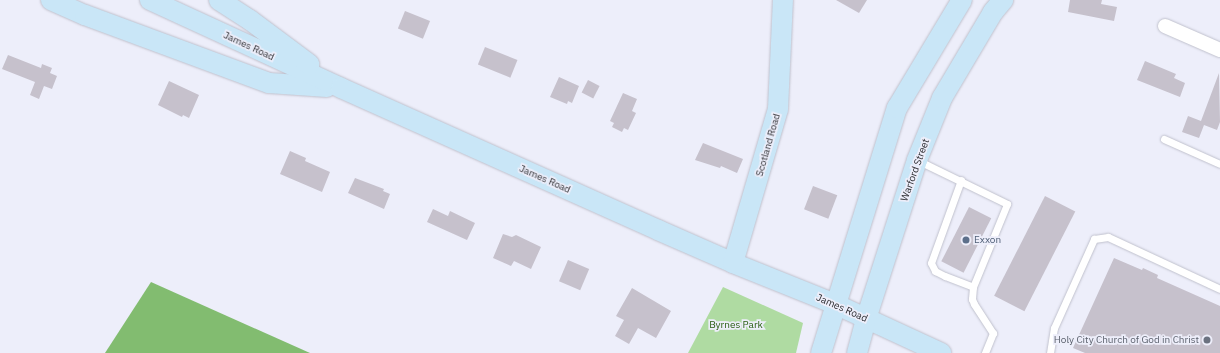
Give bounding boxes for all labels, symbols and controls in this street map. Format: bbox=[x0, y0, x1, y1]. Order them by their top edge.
street label: James Road bbox=[222, 29, 276, 63]
street label: Scotland Road bbox=[753, 112, 783, 178]
street label: Warford Street bbox=[898, 137, 932, 203]
street label: James Road bbox=[517, 162, 573, 196]
place label: Exxon bbox=[974, 234, 1001, 246]
marker: Exxon bbox=[961, 235, 971, 245]
street label: James Road bbox=[814, 291, 870, 325]
park label: Byrnes Park bbox=[709, 319, 763, 331]
place label: Holy City Church of God in Christ bbox=[1054, 334, 1199, 346]
marker: Holy City Church of God in Christ bbox=[1202, 335, 1212, 345]

